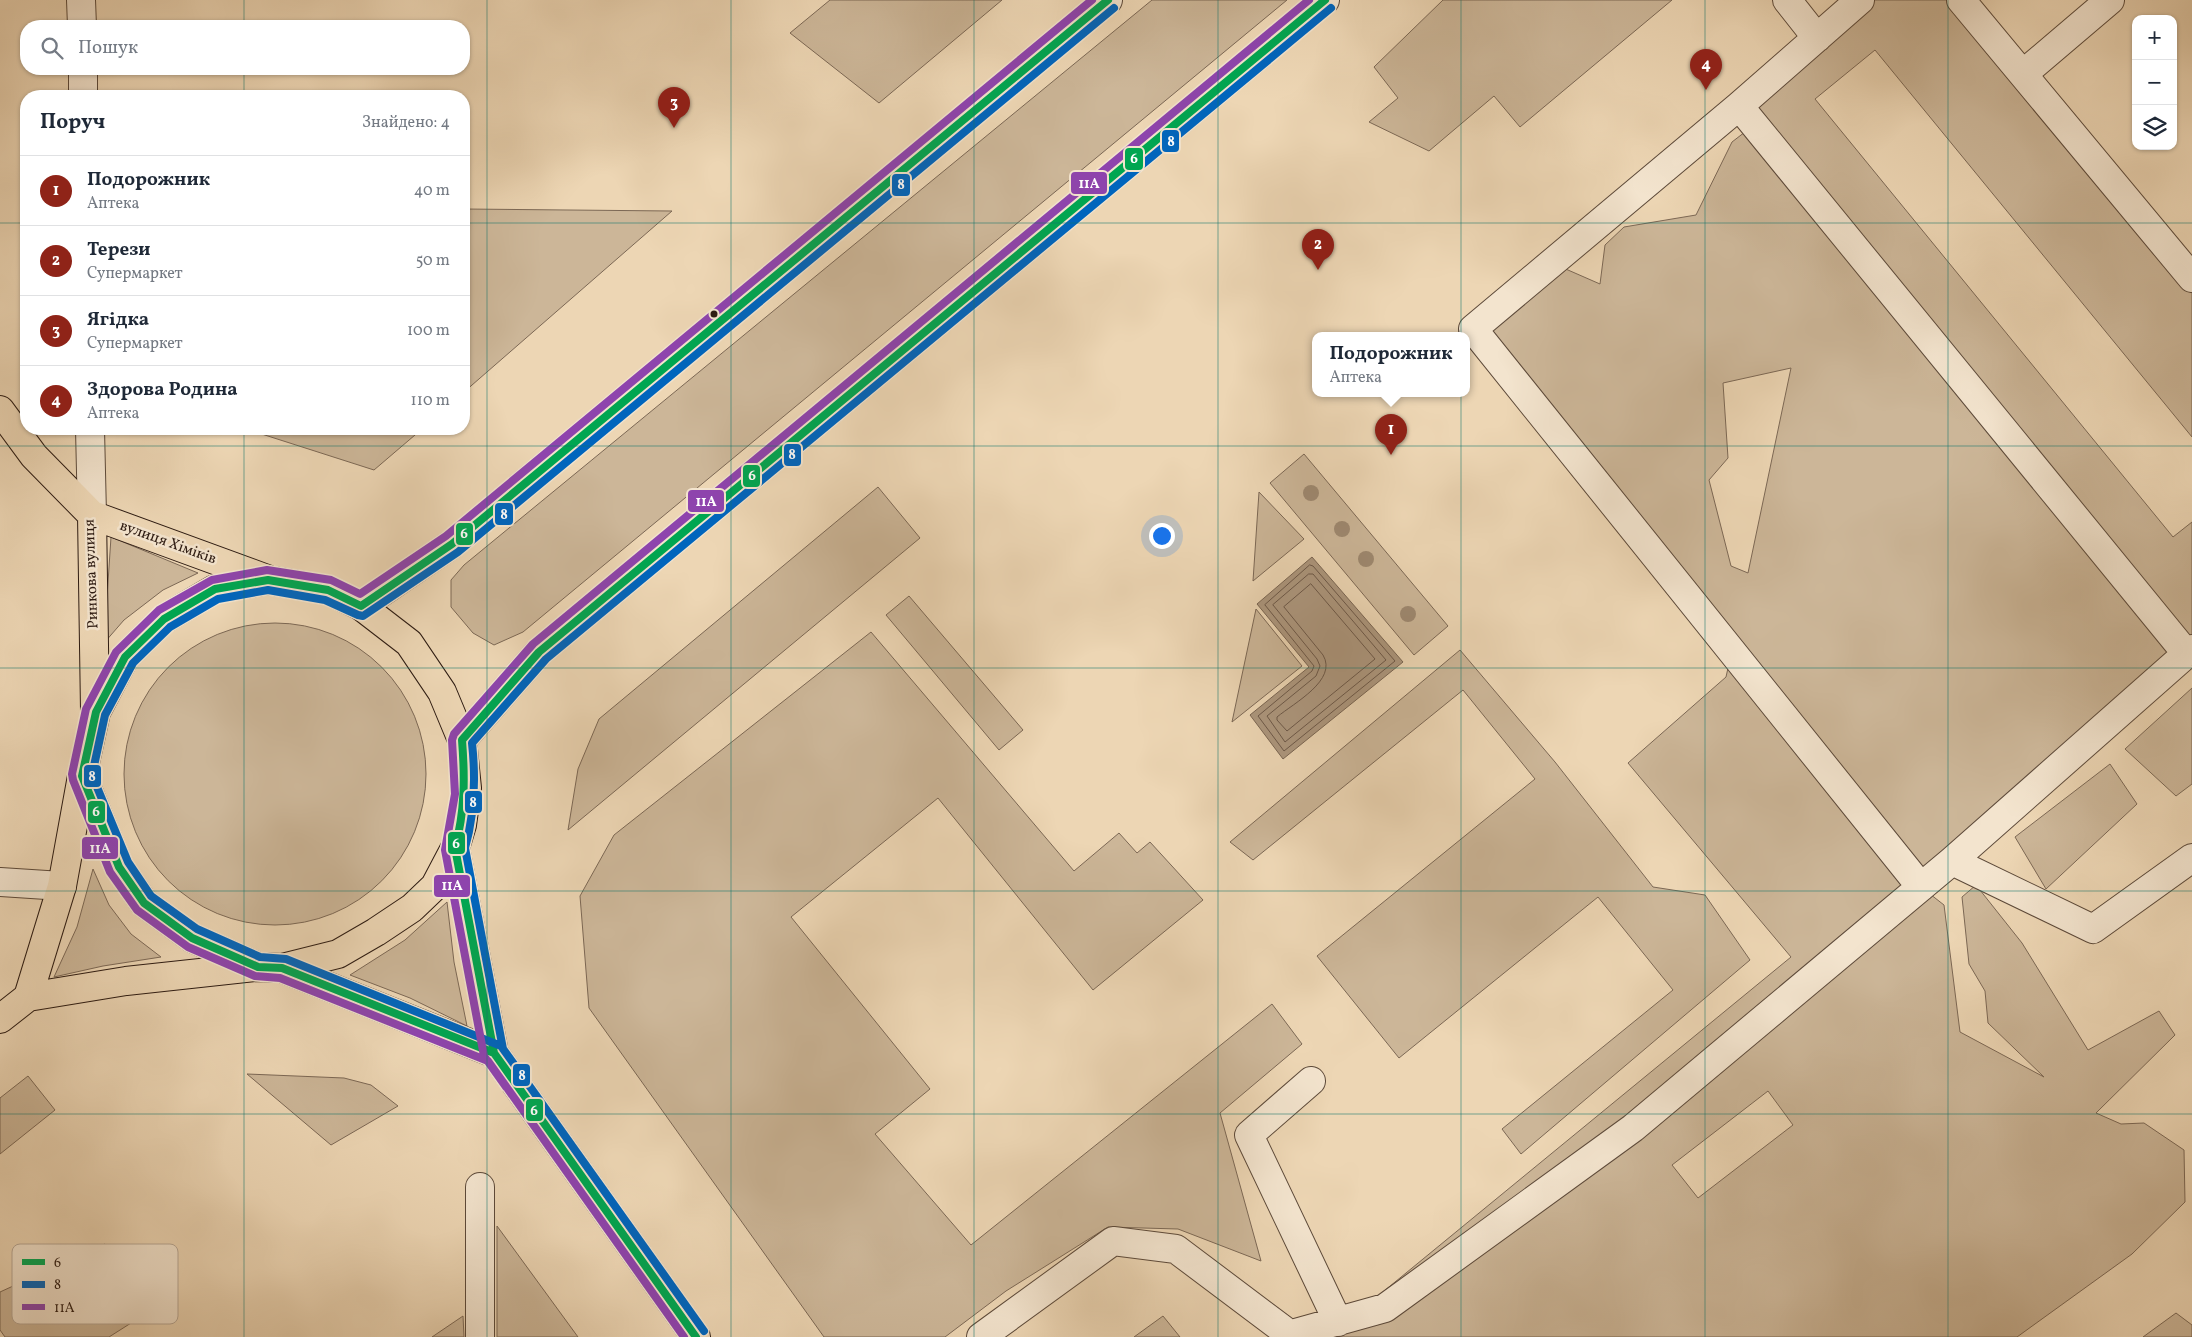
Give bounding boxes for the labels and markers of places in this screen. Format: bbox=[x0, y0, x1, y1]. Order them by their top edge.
pin: 4 bbox=[1690, 49, 1722, 90]
pin: 3 bbox=[658, 87, 690, 128]
pin: 2 bbox=[1302, 229, 1334, 270]
unlabelled marker bbox=[709, 309, 719, 319]
pin: 1 bbox=[1375, 414, 1407, 455]

